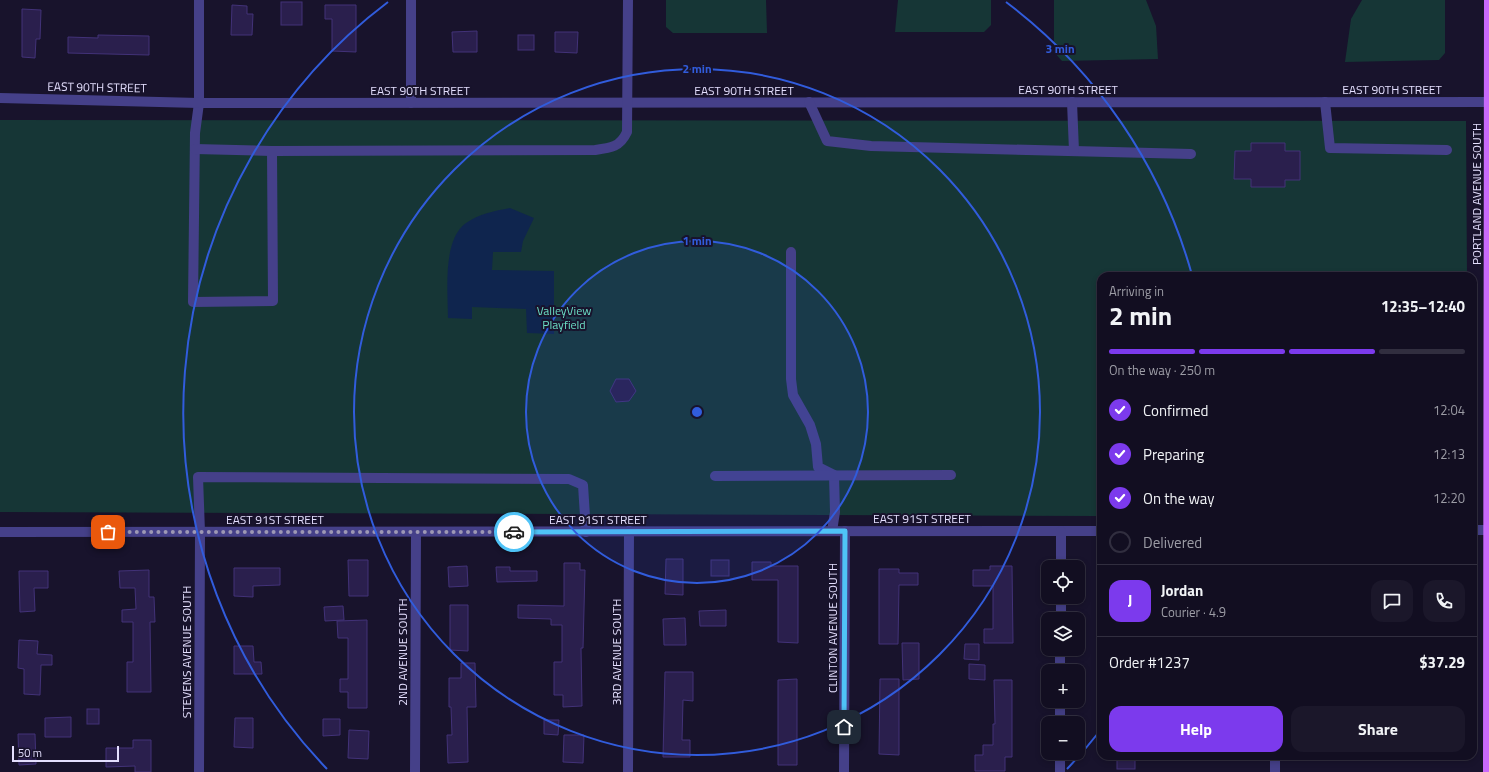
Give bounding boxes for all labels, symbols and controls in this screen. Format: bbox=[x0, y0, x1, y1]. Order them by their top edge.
text: 3 min bbox=[1045, 39, 1075, 58]
text: 2 min bbox=[682, 59, 712, 78]
street label: EAST 90TH STREET bbox=[47, 77, 148, 97]
street label: EAST 90TH STREET bbox=[1018, 80, 1118, 99]
street label: EAST 90TH STREET bbox=[1342, 80, 1442, 99]
street label: EAST 90TH STREET bbox=[370, 81, 470, 100]
street label: EAST 90TH STREET bbox=[694, 81, 794, 100]
street label: PORTLAND AVENUE SOUTH bbox=[1467, 123, 1486, 265]
text: 1 min bbox=[682, 231, 712, 250]
text: Arriving in bbox=[1109, 281, 1164, 301]
text: 12:35–12:40 bbox=[1381, 295, 1465, 318]
text: 2 min bbox=[1109, 296, 1172, 335]
park label: ValleyView Playfield bbox=[537, 301, 591, 334]
text: On the way · 250 m bbox=[1109, 360, 1215, 380]
icon: check bbox=[1109, 399, 1131, 421]
text: Confirmed bbox=[1143, 399, 1208, 422]
text: 12:04 bbox=[1433, 400, 1465, 420]
centre of rings bbox=[690, 405, 704, 419]
icon: check bbox=[1109, 443, 1131, 465]
text: Preparing bbox=[1143, 443, 1204, 466]
text: 12:13 bbox=[1433, 444, 1465, 464]
icon: check bbox=[1109, 487, 1131, 509]
text: On the way bbox=[1143, 487, 1215, 510]
text: 12:20 bbox=[1433, 488, 1465, 508]
street label: EAST 91ST STREET bbox=[873, 509, 972, 528]
street label: EAST 91ST STREET bbox=[226, 510, 325, 529]
street label: EAST 91ST STREET bbox=[549, 510, 648, 529]
courier bbox=[494, 512, 534, 552]
pin bbox=[91, 515, 125, 549]
icon: bag bbox=[97, 521, 119, 543]
icon: car bbox=[503, 521, 525, 543]
text: Delivered bbox=[1143, 531, 1202, 554]
map controls bbox=[1041, 560, 1085, 760]
button: locate bbox=[1041, 560, 1085, 604]
street label: CLINTON AVENUE SOUTH bbox=[823, 563, 842, 693]
text: Jordan bbox=[1161, 579, 1203, 602]
button: chat bbox=[1371, 580, 1413, 622]
button: phone bbox=[1423, 580, 1465, 622]
street label: STEVENS AVENUE SOUTH bbox=[177, 586, 196, 718]
text: J bbox=[1128, 589, 1132, 612]
street label: 2ND AVENUE SOUTH bbox=[393, 598, 412, 706]
street label: 3RD AVENUE SOUTH bbox=[607, 599, 626, 705]
text: Courier · 4.9 bbox=[1161, 602, 1226, 622]
button: layers bbox=[1041, 612, 1085, 656]
text: Order #1237 bbox=[1109, 651, 1190, 674]
text: $37.29 bbox=[1419, 651, 1465, 674]
button: + bbox=[1041, 664, 1085, 708]
button: Help bbox=[1109, 706, 1283, 752]
button: Share bbox=[1291, 706, 1465, 752]
pin bbox=[827, 710, 861, 744]
icon: home bbox=[833, 716, 855, 738]
button: − bbox=[1041, 716, 1085, 760]
scale bar bbox=[12, 744, 119, 763]
text: 50 m bbox=[18, 745, 42, 761]

